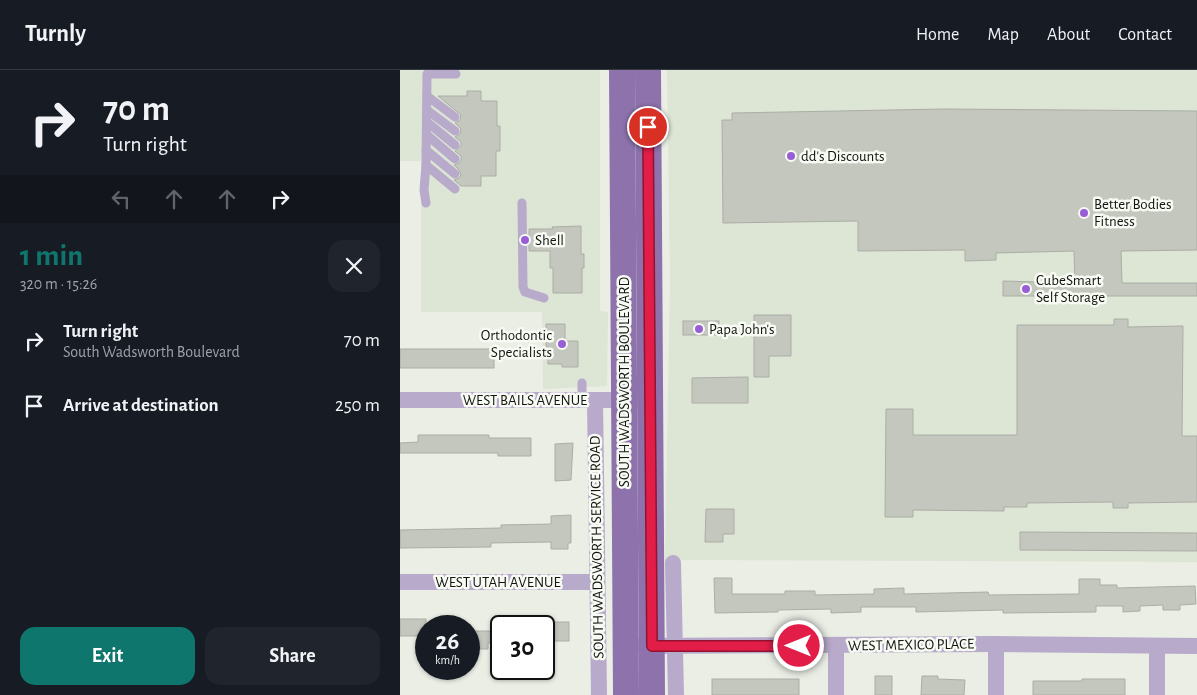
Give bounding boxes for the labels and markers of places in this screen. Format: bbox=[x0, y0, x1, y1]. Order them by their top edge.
pin bbox=[627, 106, 669, 148]
place label: dd's Discounts bbox=[801, 149, 885, 164]
marker: dd's Discounts bbox=[785, 150, 797, 162]
place label: Better Bodies Fitness bbox=[1094, 197, 1172, 229]
marker: Better Bodies Fitness bbox=[1078, 207, 1090, 219]
place label: Shell bbox=[535, 233, 564, 248]
marker: Shell bbox=[519, 234, 531, 246]
place label: CubeSmart Self Storage bbox=[1036, 273, 1105, 305]
marker: CubeSmart Self Storage bbox=[1020, 283, 1032, 295]
place label: Papa John's bbox=[709, 322, 775, 337]
marker: Papa John's bbox=[693, 323, 705, 335]
place label: Orthodontic Specialists bbox=[481, 328, 552, 360]
marker: Orthodontic Specialists bbox=[556, 338, 568, 350]

